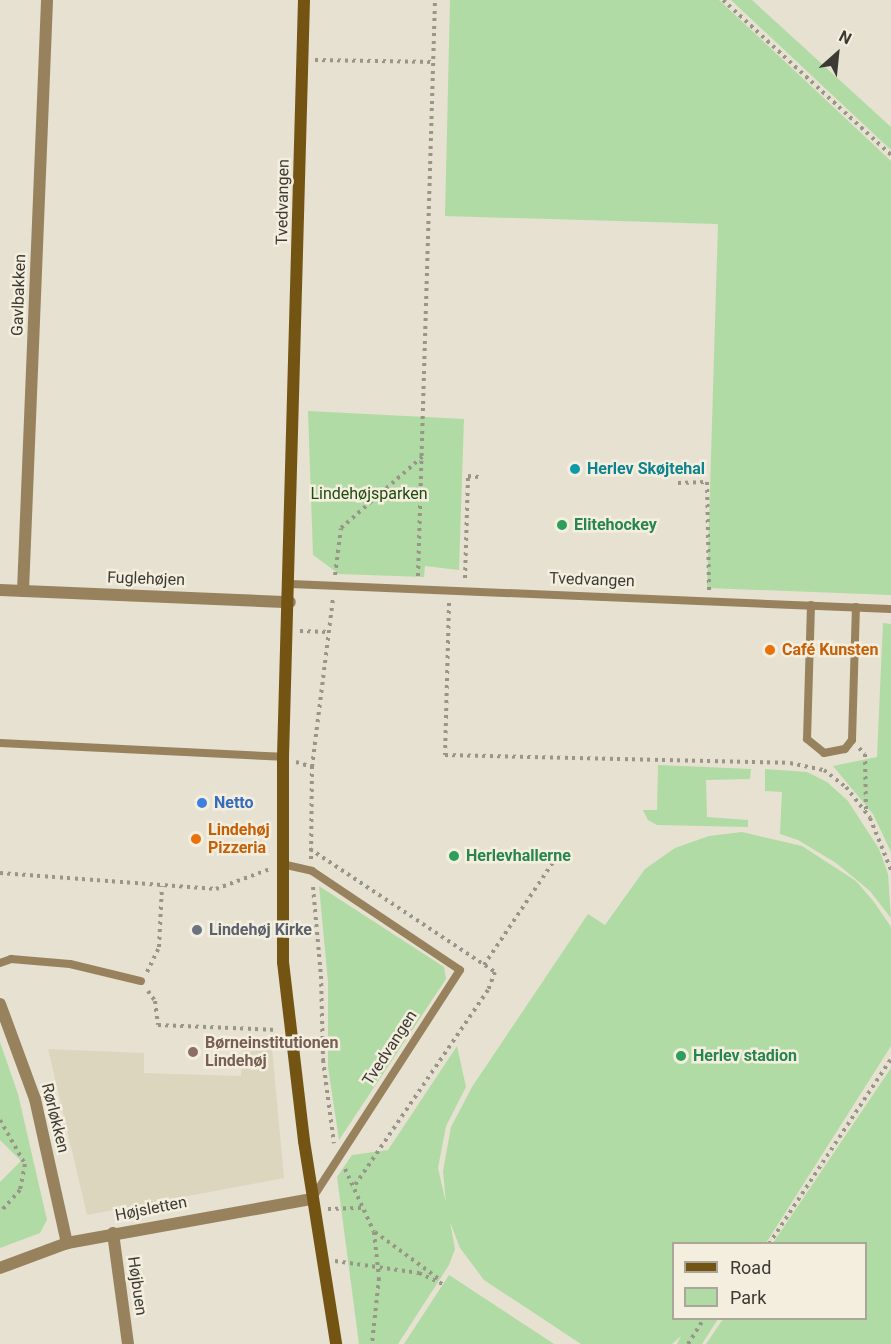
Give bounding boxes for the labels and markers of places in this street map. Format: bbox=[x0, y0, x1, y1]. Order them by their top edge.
place label: Herlev Skøjtehal bbox=[587, 459, 705, 479]
marker: Herlev Skøjtehal bbox=[568, 462, 582, 476]
place label: Elitehockey bbox=[574, 515, 657, 535]
marker: Elitehockey bbox=[555, 518, 569, 532]
place label: Café Kunsten bbox=[782, 640, 878, 660]
marker: Café Kunsten bbox=[763, 643, 777, 657]
place label: Netto bbox=[214, 793, 254, 813]
marker: Netto bbox=[195, 796, 209, 810]
place label: Lindehøj Pizzeria bbox=[208, 820, 270, 858]
marker: Lindehøj Pizzeria bbox=[189, 832, 203, 846]
place label: Herlevhallerne bbox=[466, 846, 571, 866]
marker: Herlevhallerne bbox=[447, 849, 461, 863]
place label: Lindehøj Kirke bbox=[209, 920, 312, 940]
marker: Lindehøj Kirke bbox=[190, 923, 204, 937]
place label: Børneinstitutionen Lindehøj bbox=[205, 1033, 338, 1071]
marker: Børneinstitutionen Lindehøj bbox=[186, 1045, 200, 1059]
place label: Herlev stadion bbox=[693, 1046, 797, 1066]
marker: Herlev stadion bbox=[674, 1049, 688, 1063]

